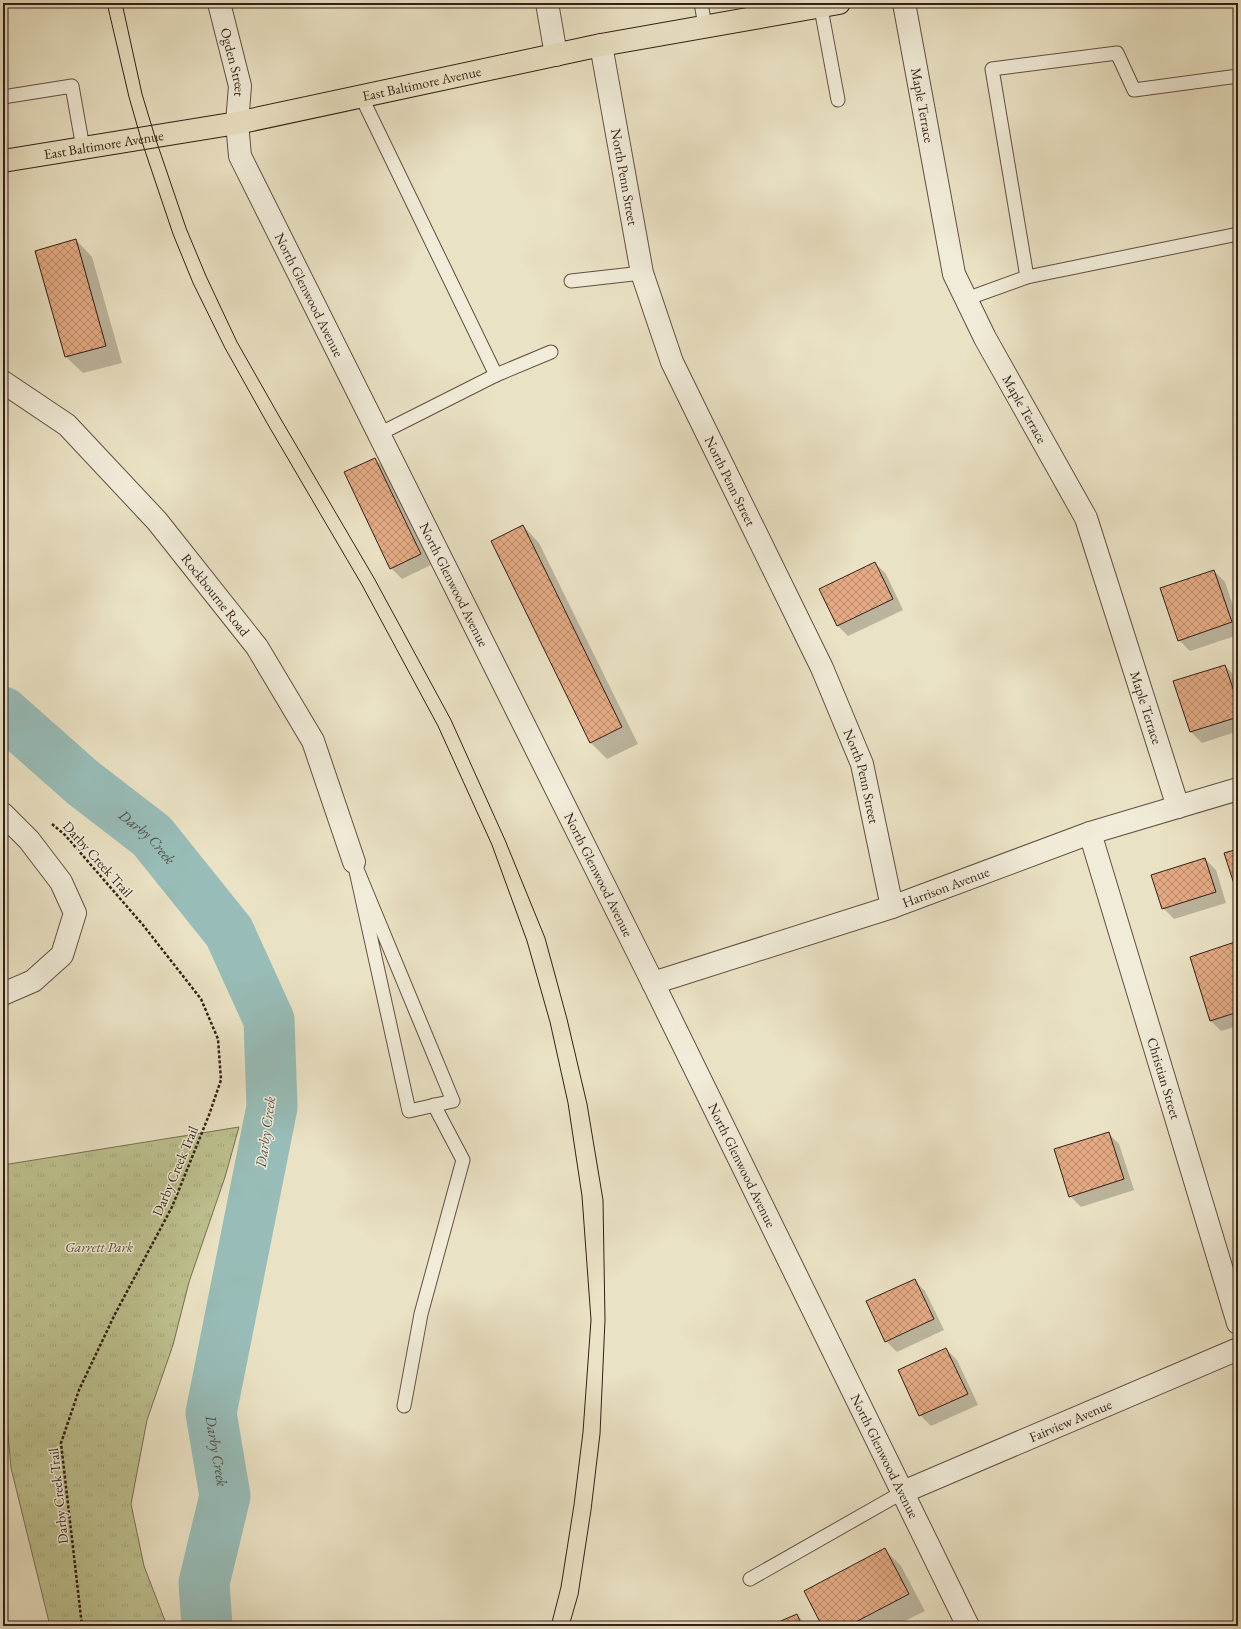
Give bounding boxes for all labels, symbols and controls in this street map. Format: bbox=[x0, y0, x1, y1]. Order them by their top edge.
street label: Ogden Street bbox=[217, 26, 249, 98]
street label: East Baltimore Avenue bbox=[361, 62, 483, 105]
street label: Maple Terrace bbox=[907, 66, 939, 145]
street label: East Baltimore Avenue bbox=[43, 126, 165, 163]
street label: North Penn Street bbox=[607, 127, 642, 227]
street label: North Glenwood Avenue bbox=[271, 230, 348, 360]
street label: Maple Terrace bbox=[998, 371, 1051, 447]
street label: North Penn Street bbox=[701, 433, 760, 529]
street label: North Glenwood Avenue bbox=[416, 520, 493, 650]
street label: Rockbourne Road bbox=[177, 550, 254, 641]
street label: Maple Terrace bbox=[1126, 669, 1167, 747]
street label: North Penn Street bbox=[839, 726, 883, 826]
water label: Darby Creek bbox=[115, 804, 180, 868]
street label: North Glenwood Avenue bbox=[560, 809, 638, 940]
street label: Darby Creek Trail bbox=[59, 817, 137, 901]
street label: Harrison Avenue bbox=[899, 862, 992, 911]
street label: Christian Street bbox=[1143, 1035, 1185, 1122]
water label: Darby Creek bbox=[250, 1095, 279, 1170]
street label: North Glenwood Avenue bbox=[704, 1100, 781, 1231]
street label: Darby Creek Trail bbox=[148, 1123, 202, 1219]
park label: Garrett Park bbox=[65, 1238, 134, 1256]
street label: North Glenwood Avenue bbox=[847, 1391, 923, 1522]
street label: Fairview Avenue bbox=[1026, 1395, 1115, 1446]
water label: Darby Creek bbox=[202, 1413, 233, 1488]
street label: Darby Creek Trail bbox=[44, 1446, 72, 1545]

